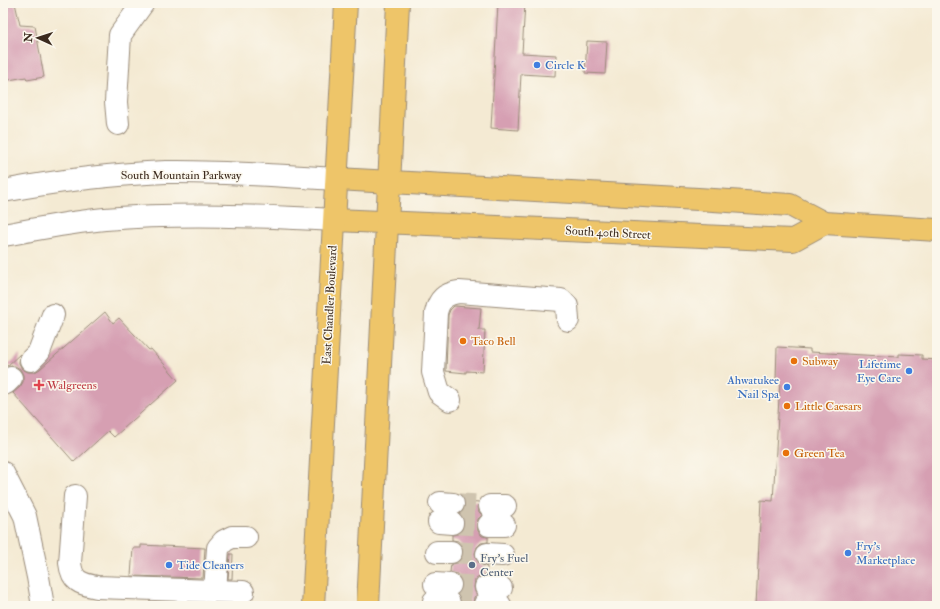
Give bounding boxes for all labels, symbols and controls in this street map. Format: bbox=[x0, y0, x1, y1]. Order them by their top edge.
north arrow bbox=[18, 18, 58, 58]
text: N bbox=[22, 31, 35, 44]
place label: Circle K bbox=[545, 58, 586, 73]
marker: Circle K bbox=[532, 60, 542, 70]
street label: South Mountain Parkway bbox=[121, 168, 242, 183]
street label: South 40th Street bbox=[565, 223, 651, 243]
street label: East Chandler Boulevard bbox=[319, 245, 341, 365]
place label: Taco Bell bbox=[471, 334, 516, 349]
marker: Taco Bell bbox=[458, 336, 468, 346]
place label: Subway bbox=[802, 354, 839, 369]
marker: Subway bbox=[789, 356, 799, 366]
place label: Lifetime Eye Care bbox=[857, 357, 901, 386]
marker: Lifetime Eye Care bbox=[904, 366, 914, 376]
place label: Ahwatukee Nail Spa bbox=[726, 373, 780, 402]
place label: Walgreens bbox=[46, 378, 97, 393]
marker: Walgreens bbox=[34, 380, 44, 390]
marker: Ahwatukee Nail Spa bbox=[782, 382, 792, 392]
place label: Little Caesars bbox=[795, 399, 861, 414]
marker: Little Caesars bbox=[782, 401, 792, 411]
place label: Green Tea bbox=[794, 446, 846, 461]
marker: Green Tea bbox=[781, 448, 791, 458]
place label: Fry's Marketplace bbox=[856, 539, 915, 568]
marker: Fry's Marketplace bbox=[843, 548, 853, 558]
place label: Fry's Fuel Center bbox=[480, 551, 528, 580]
place label: Tide Cleaners bbox=[177, 558, 244, 573]
marker: Tide Cleaners bbox=[164, 560, 174, 570]
marker: Fry's Fuel Center bbox=[467, 560, 477, 570]

